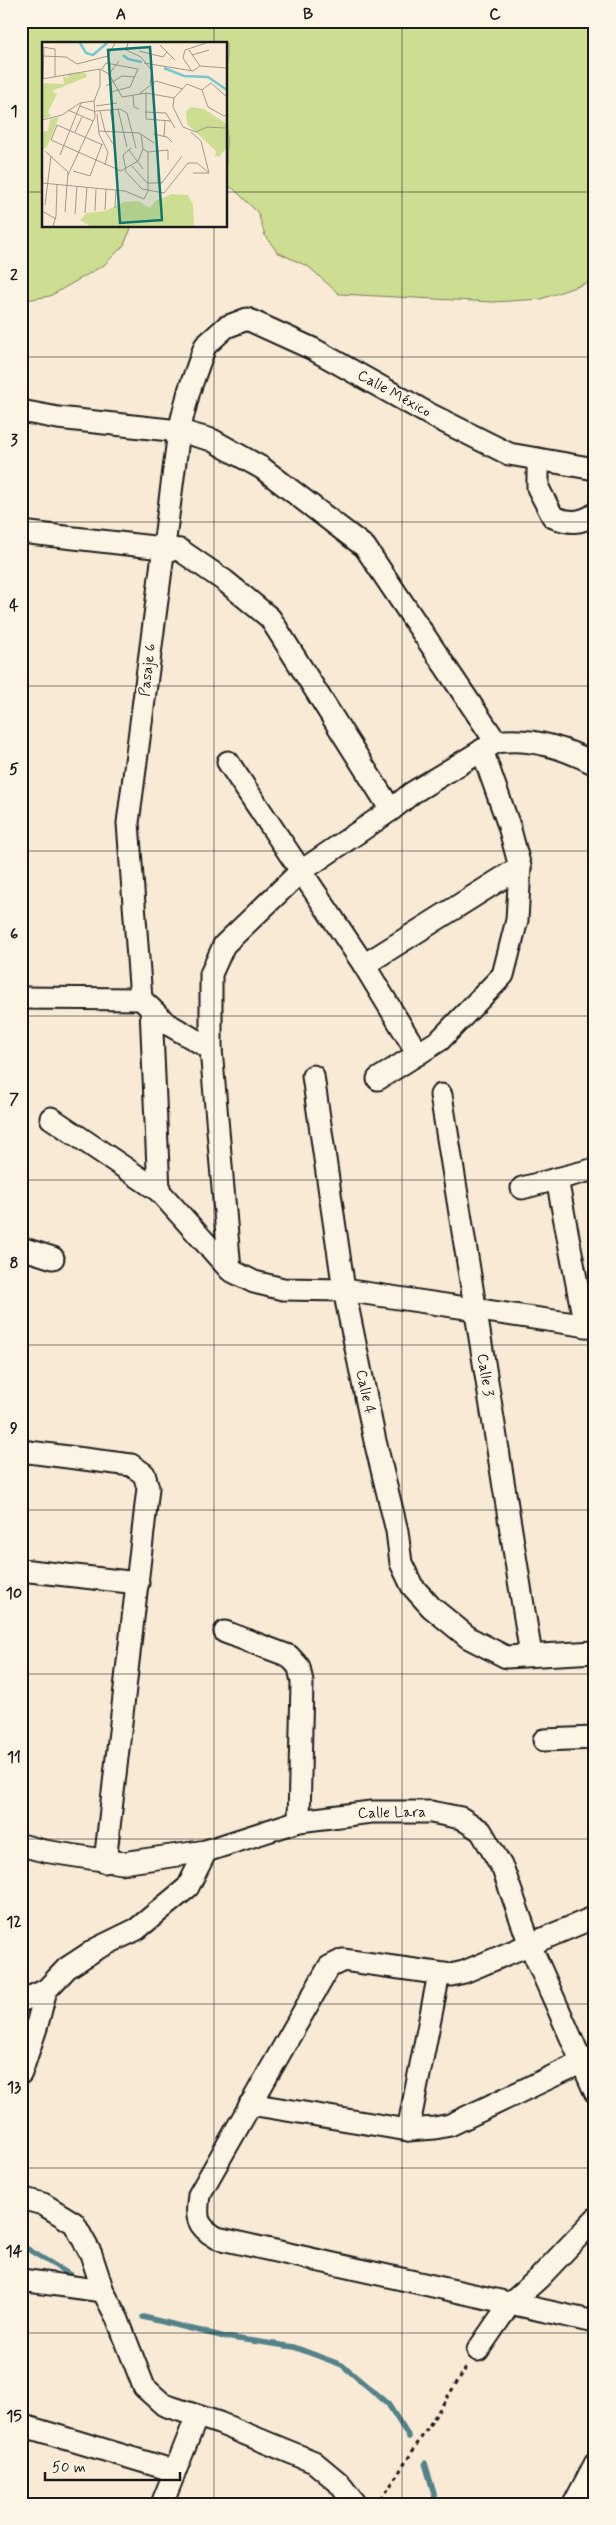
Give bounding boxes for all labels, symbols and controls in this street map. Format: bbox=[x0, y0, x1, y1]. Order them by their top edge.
text: A bbox=[116, 4, 126, 25]
text: B bbox=[303, 4, 313, 25]
text: C bbox=[489, 4, 501, 25]
inset map bbox=[42, 42, 228, 228]
text: 1 bbox=[10, 101, 18, 122]
text: 2 bbox=[10, 265, 18, 286]
street label: Calle México bbox=[354, 366, 434, 422]
text: 3 bbox=[10, 430, 18, 451]
text: 4 bbox=[9, 595, 19, 616]
street label: Pasaje 6 bbox=[135, 642, 161, 698]
text: 5 bbox=[9, 759, 19, 780]
text: 6 bbox=[10, 924, 18, 945]
text: 7 bbox=[9, 1089, 19, 1110]
text: 8 bbox=[9, 1253, 19, 1274]
street label: Calle 3 bbox=[472, 1352, 498, 1398]
street label: Calle 4 bbox=[351, 1368, 380, 1416]
text: 9 bbox=[10, 1418, 18, 1439]
text: 10 bbox=[6, 1583, 22, 1604]
text: 11 bbox=[7, 1747, 21, 1768]
street label: Calle Lara bbox=[358, 1802, 427, 1824]
text: 12 bbox=[6, 1912, 22, 1933]
text: 13 bbox=[7, 2077, 21, 2098]
text: 14 bbox=[6, 2241, 23, 2262]
text: 15 bbox=[6, 2406, 22, 2427]
scale bar bbox=[45, 2450, 180, 2482]
text: 50 m bbox=[52, 2458, 86, 2478]

